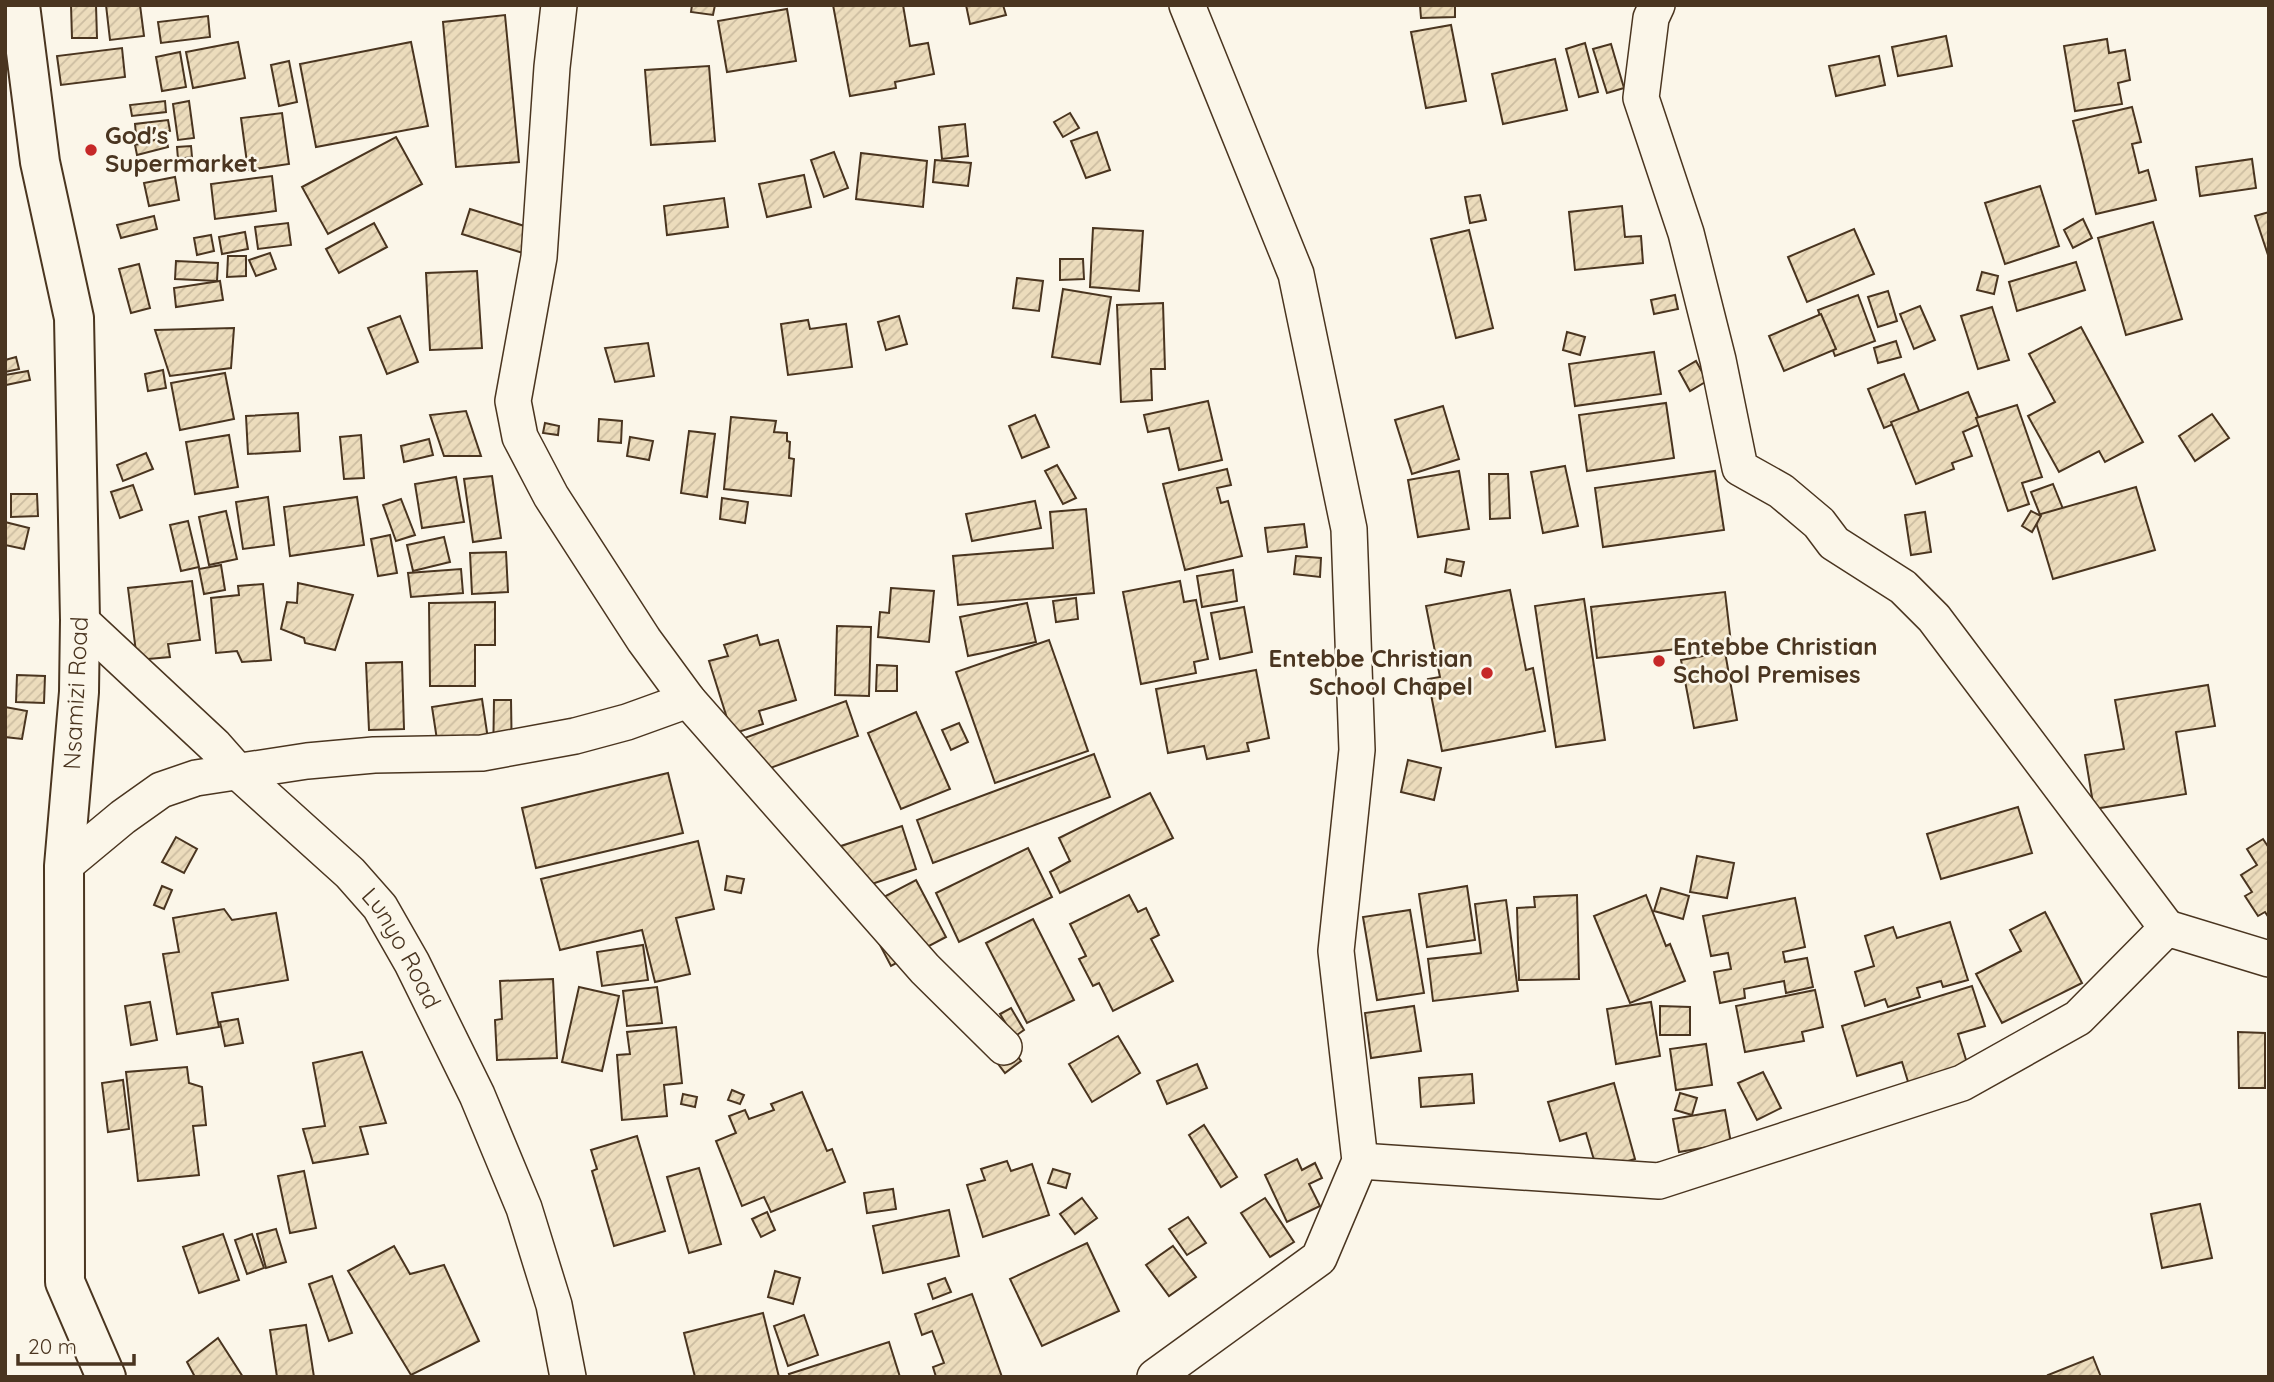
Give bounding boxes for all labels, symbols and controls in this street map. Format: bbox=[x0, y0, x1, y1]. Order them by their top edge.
place label: God's Supermarket bbox=[105, 120, 258, 178]
marker: God's Supermarket bbox=[83, 142, 99, 158]
street label: Nsamizi Road bbox=[56, 616, 94, 770]
place label: Entebbe Christian School Premises bbox=[1673, 631, 1878, 689]
place label: Entebbe Christian School Chapel bbox=[1268, 643, 1473, 701]
marker: Entebbe Christian School Premises bbox=[1651, 653, 1667, 669]
marker: Entebbe Christian School Chapel bbox=[1479, 665, 1495, 681]
street label: Lunyo Road bbox=[356, 881, 448, 1013]
scale bar bbox=[18, 1322, 133, 1366]
text: 20 m bbox=[28, 1333, 77, 1359]

